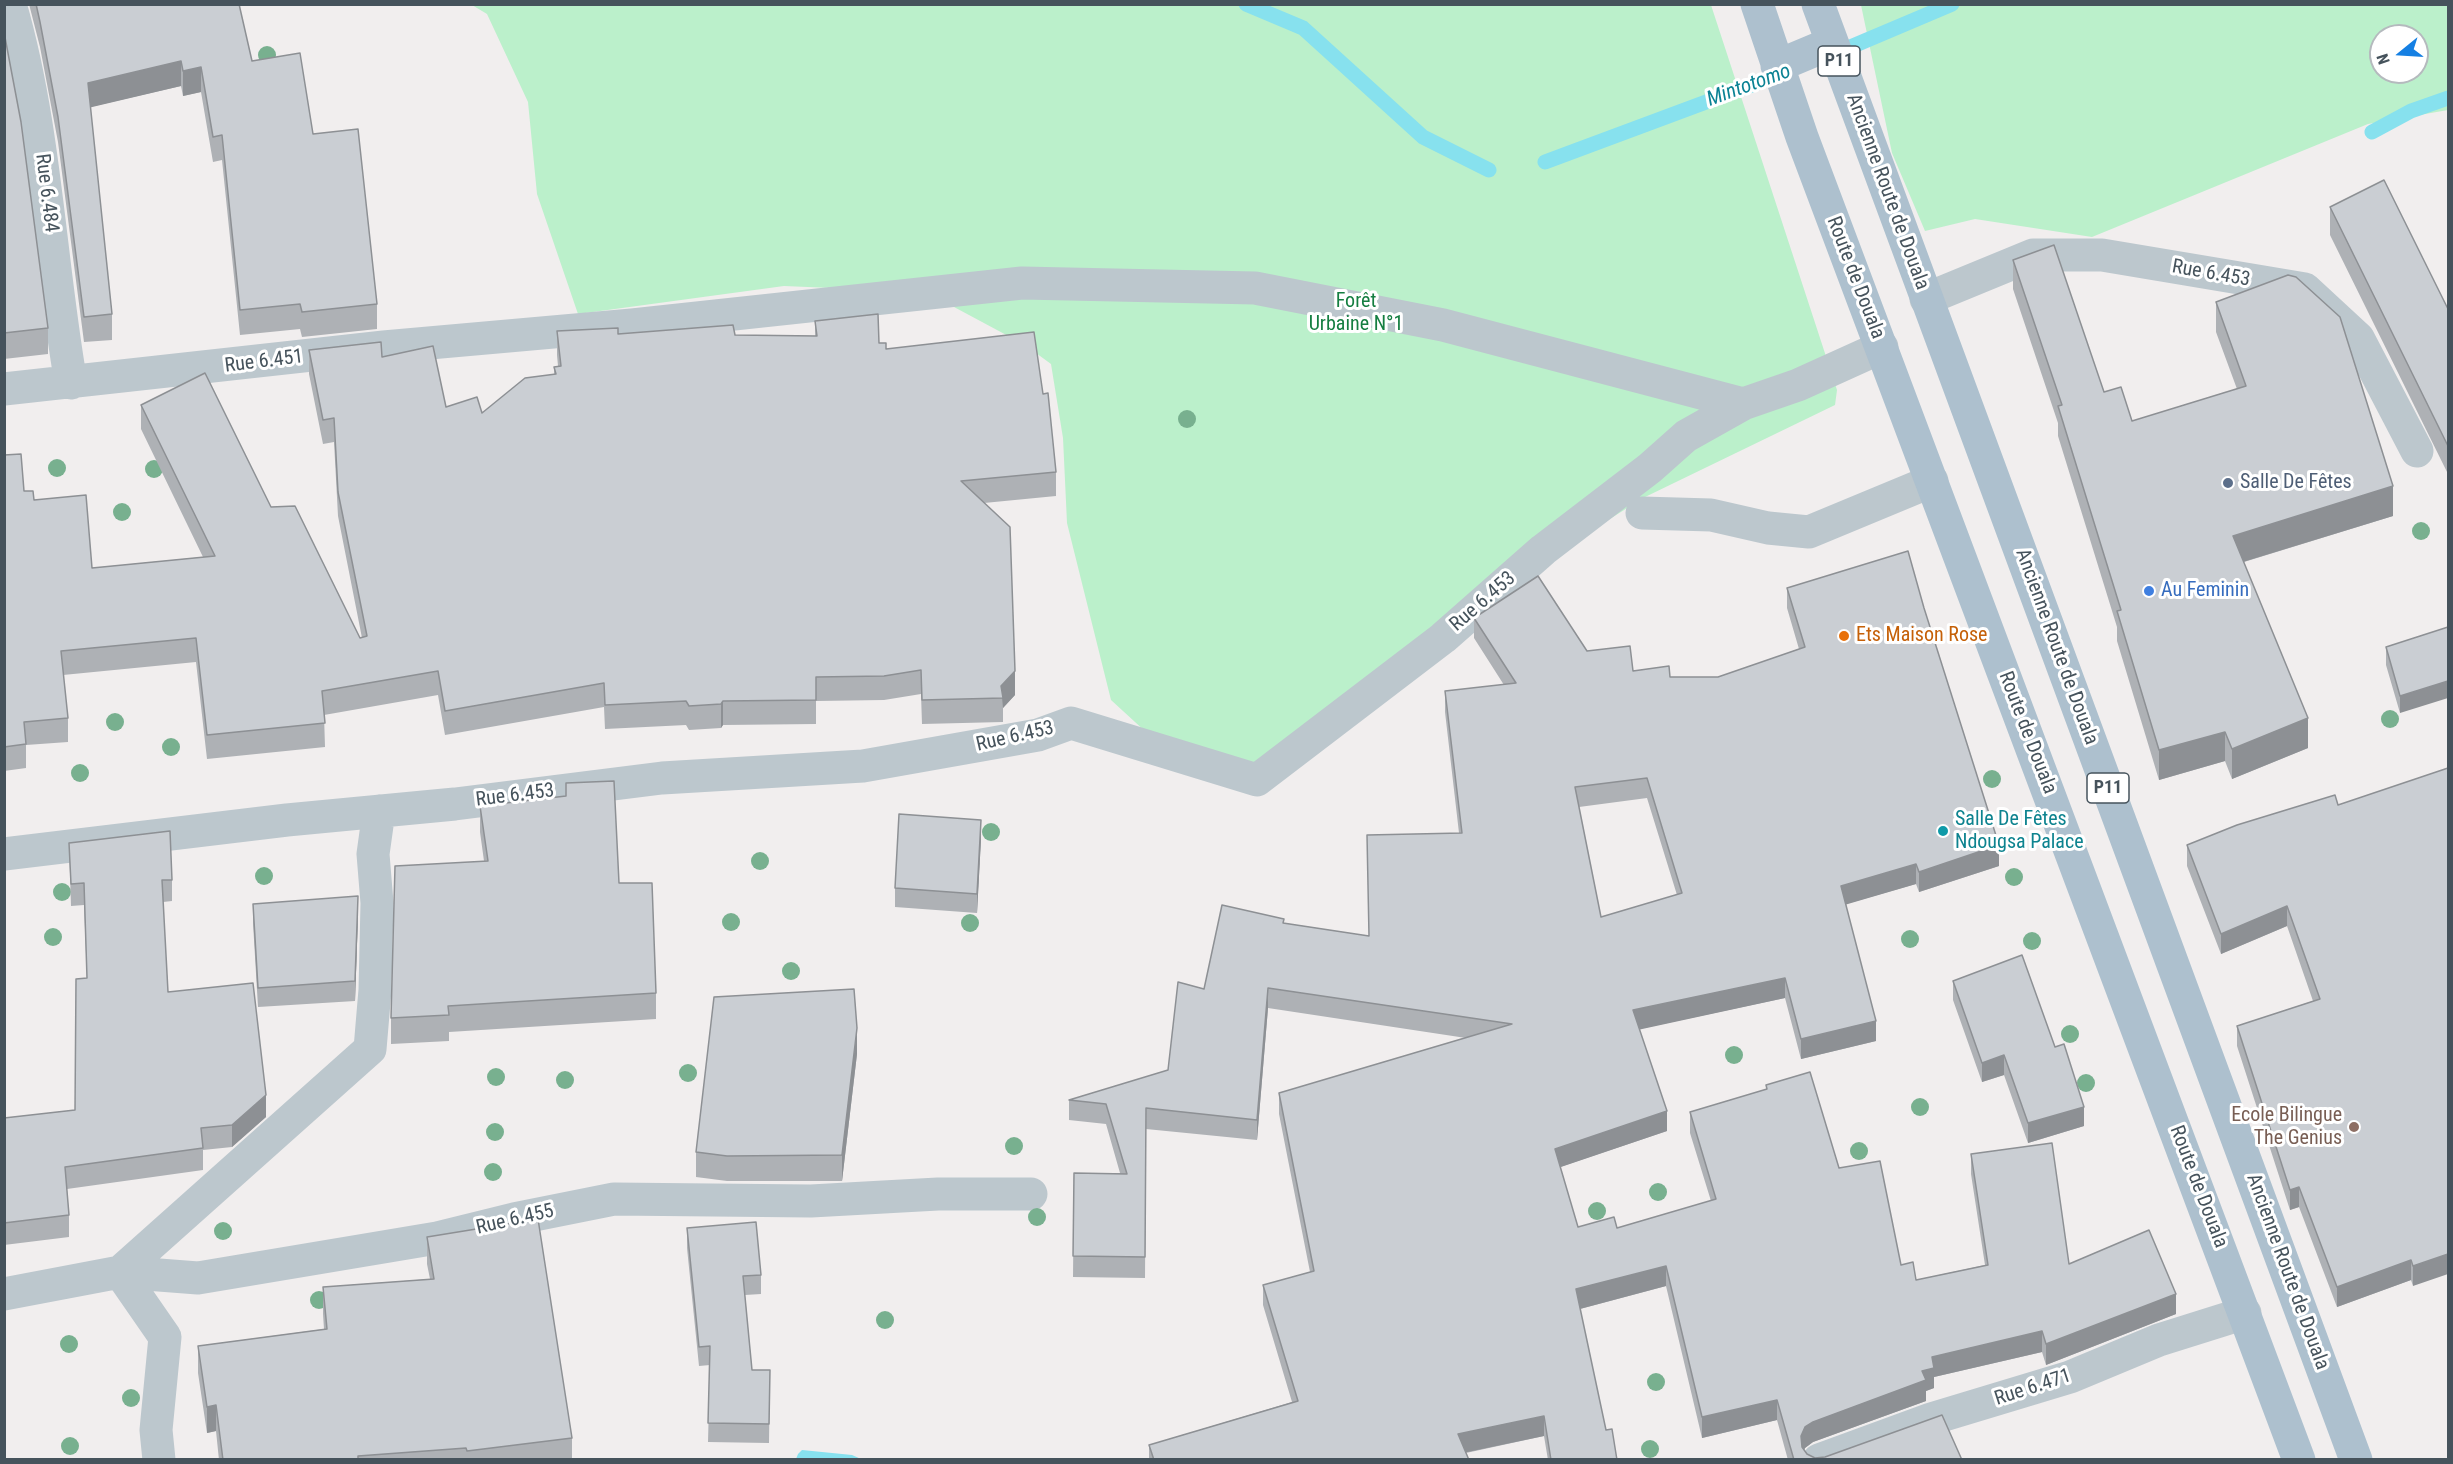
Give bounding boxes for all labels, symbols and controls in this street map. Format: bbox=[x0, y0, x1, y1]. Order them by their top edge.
north arrow bbox=[2369, 24, 2429, 84]
road number: P11 bbox=[1818, 46, 1860, 76]
text: N bbox=[2373, 52, 2394, 67]
water label: Mintotomo bbox=[1704, 59, 1794, 113]
street label: Ancienne Route de Douala bbox=[1840, 91, 1934, 293]
street label: Rue 6.484 bbox=[29, 152, 63, 234]
street label: Route de Douala bbox=[1821, 214, 1889, 342]
street label: Rue 6.453 bbox=[2170, 255, 2252, 293]
park label: Forêt Urbaine N°1 bbox=[1309, 290, 1403, 337]
street label: Rue 6.451 bbox=[223, 345, 305, 379]
place label: Salle De Fêtes bbox=[2240, 471, 2352, 495]
marker: Salle De Fêtes bbox=[2221, 476, 2235, 490]
street label: Ancienne Route de Douala bbox=[2009, 546, 2103, 748]
street label: Rue 6.453 bbox=[1445, 567, 1521, 637]
place label: Au Feminin bbox=[2161, 579, 2249, 603]
marker: Au Feminin bbox=[2142, 584, 2156, 598]
place label: Ets Maison Rose bbox=[1856, 624, 1987, 648]
marker: Ets Maison Rose bbox=[1837, 629, 1851, 643]
street label: Route de Douala bbox=[1993, 669, 2061, 797]
street label: Rue 6.453 bbox=[974, 716, 1056, 758]
road number: P11 bbox=[2087, 773, 2129, 803]
street label: Rue 6.453 bbox=[474, 779, 556, 813]
place label: Salle De Fêtes Ndougsa Palace bbox=[1955, 808, 2084, 855]
marker: Salle De Fêtes Ndougsa Palace bbox=[1936, 824, 1950, 838]
place label: Ecole Bilingue The Genius bbox=[2231, 1104, 2342, 1151]
marker: Ecole Bilingue The Genius bbox=[2347, 1120, 2361, 1134]
street label: Route de Douala bbox=[2164, 1123, 2232, 1251]
street label: Ancienne Route de Douala bbox=[2240, 1171, 2334, 1373]
street label: Rue 6.455 bbox=[474, 1199, 556, 1241]
street label: Rue 6.471 bbox=[1992, 1364, 2074, 1412]

